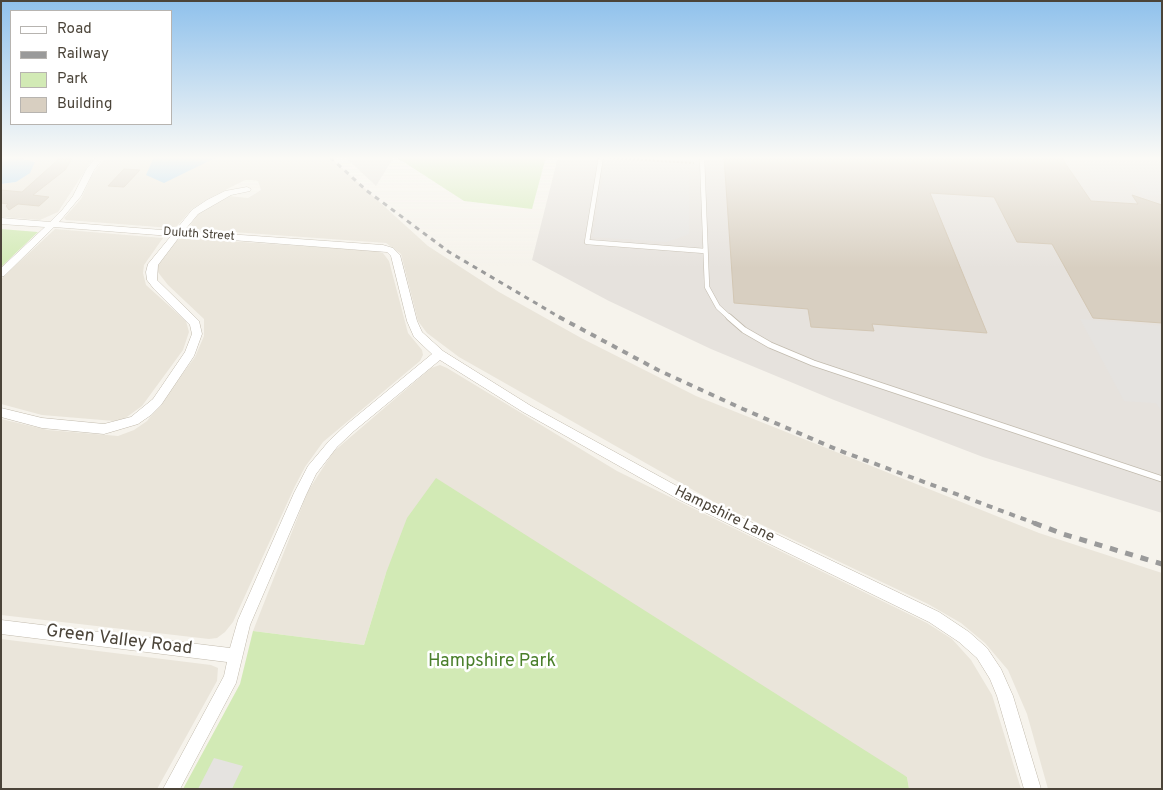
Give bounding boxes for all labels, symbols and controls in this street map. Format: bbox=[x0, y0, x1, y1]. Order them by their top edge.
legend bbox=[10, 10, 172, 125]
text: Road bbox=[57, 20, 92, 39]
text: Railway bbox=[57, 45, 109, 64]
text: Park bbox=[57, 70, 88, 89]
text: Building bbox=[57, 95, 112, 114]
street label: Duluth Street bbox=[163, 225, 235, 245]
street label: Hampshire Lane bbox=[671, 483, 777, 547]
street label: Green Valley Road bbox=[45, 621, 193, 661]
park label: Hampshire Park bbox=[428, 651, 556, 673]

